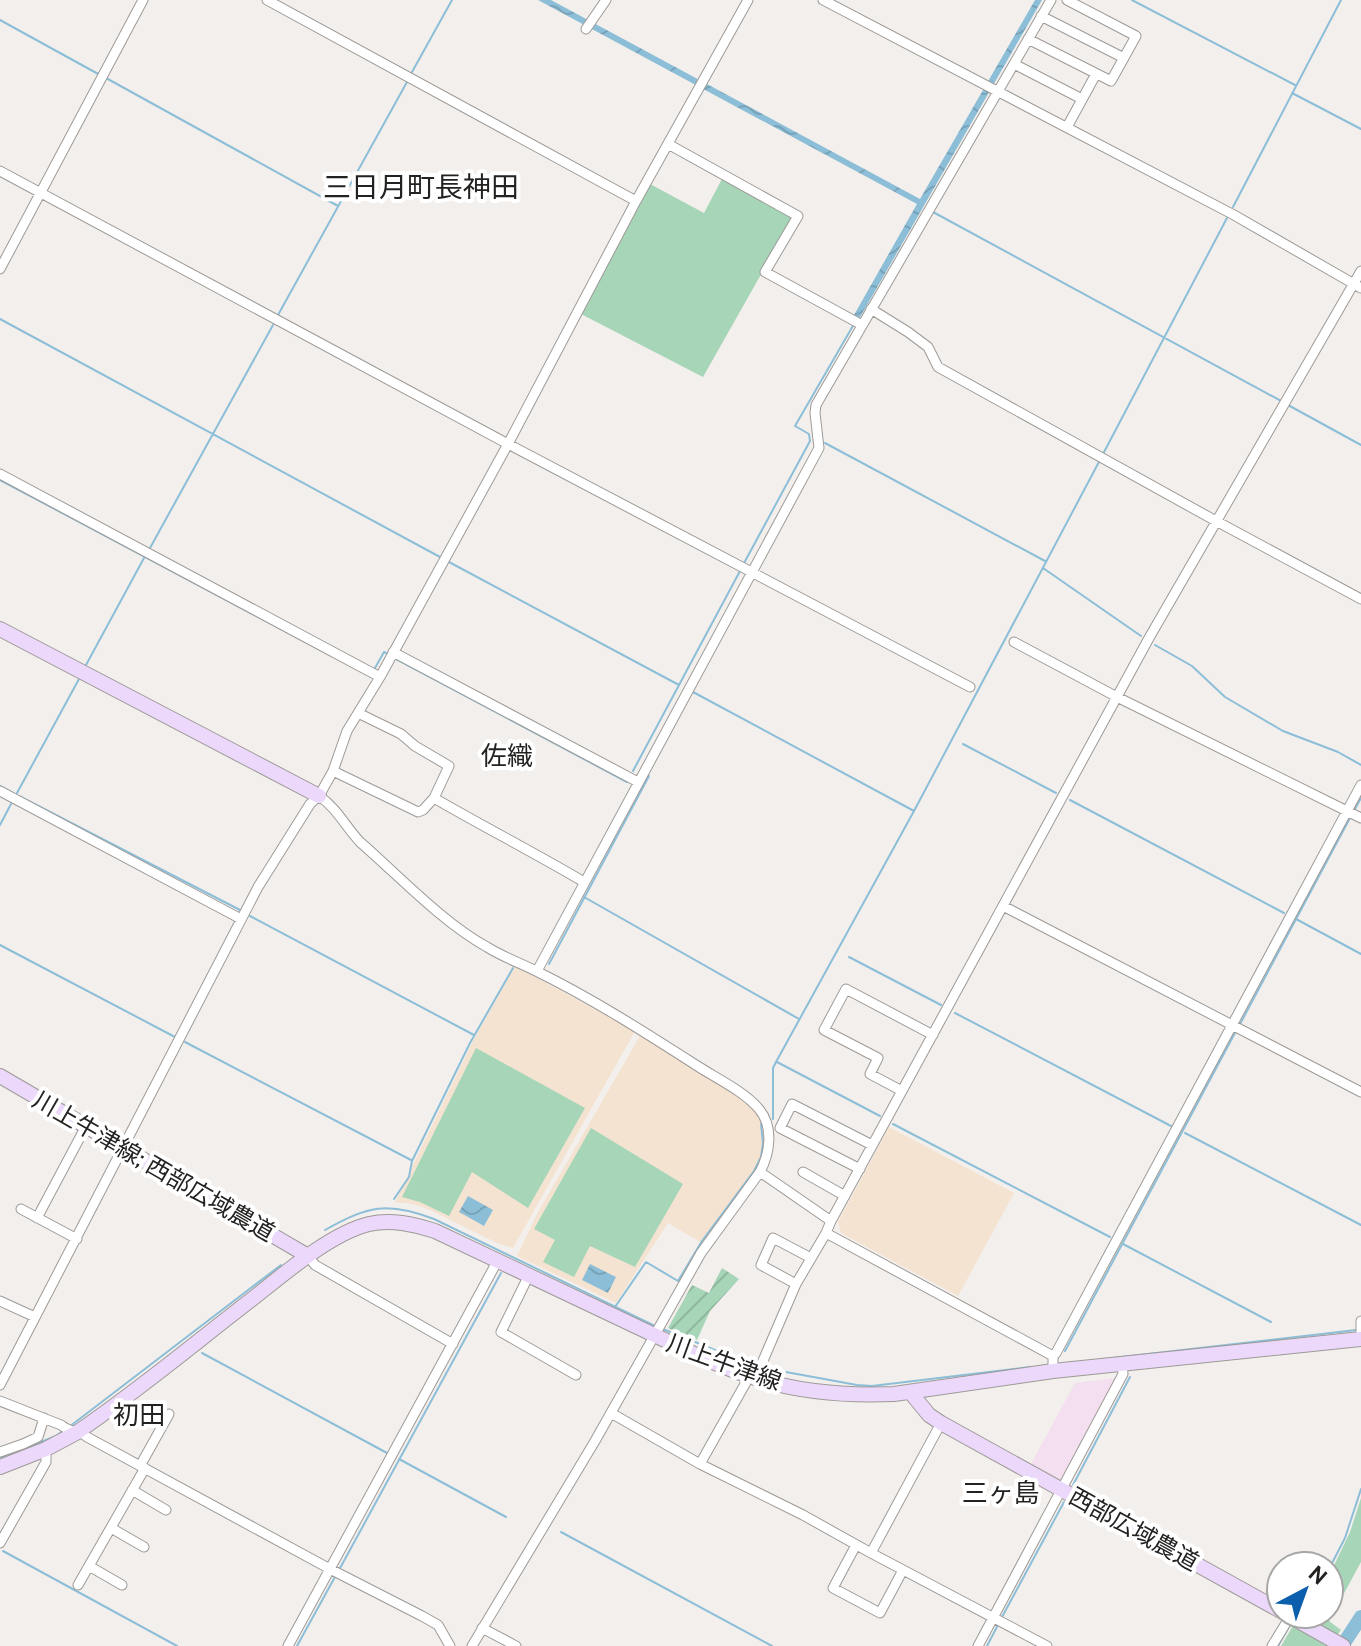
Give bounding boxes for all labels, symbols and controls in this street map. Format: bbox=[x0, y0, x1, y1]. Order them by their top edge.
district label: 三日月町長神田 bbox=[323, 170, 519, 204]
district label: 佐織 bbox=[481, 740, 533, 772]
street label: 川上牛津線; 西部広域農道 bbox=[28, 1085, 280, 1247]
street label: 川上牛津線 bbox=[663, 1328, 785, 1396]
district label: 初田 bbox=[113, 1399, 165, 1431]
district label: 三ヶ島 bbox=[962, 1477, 1040, 1509]
street label: 西部広域農道 bbox=[1064, 1481, 1204, 1577]
north arrow bbox=[1265, 1550, 1345, 1630]
text: N bbox=[1303, 1560, 1333, 1591]

